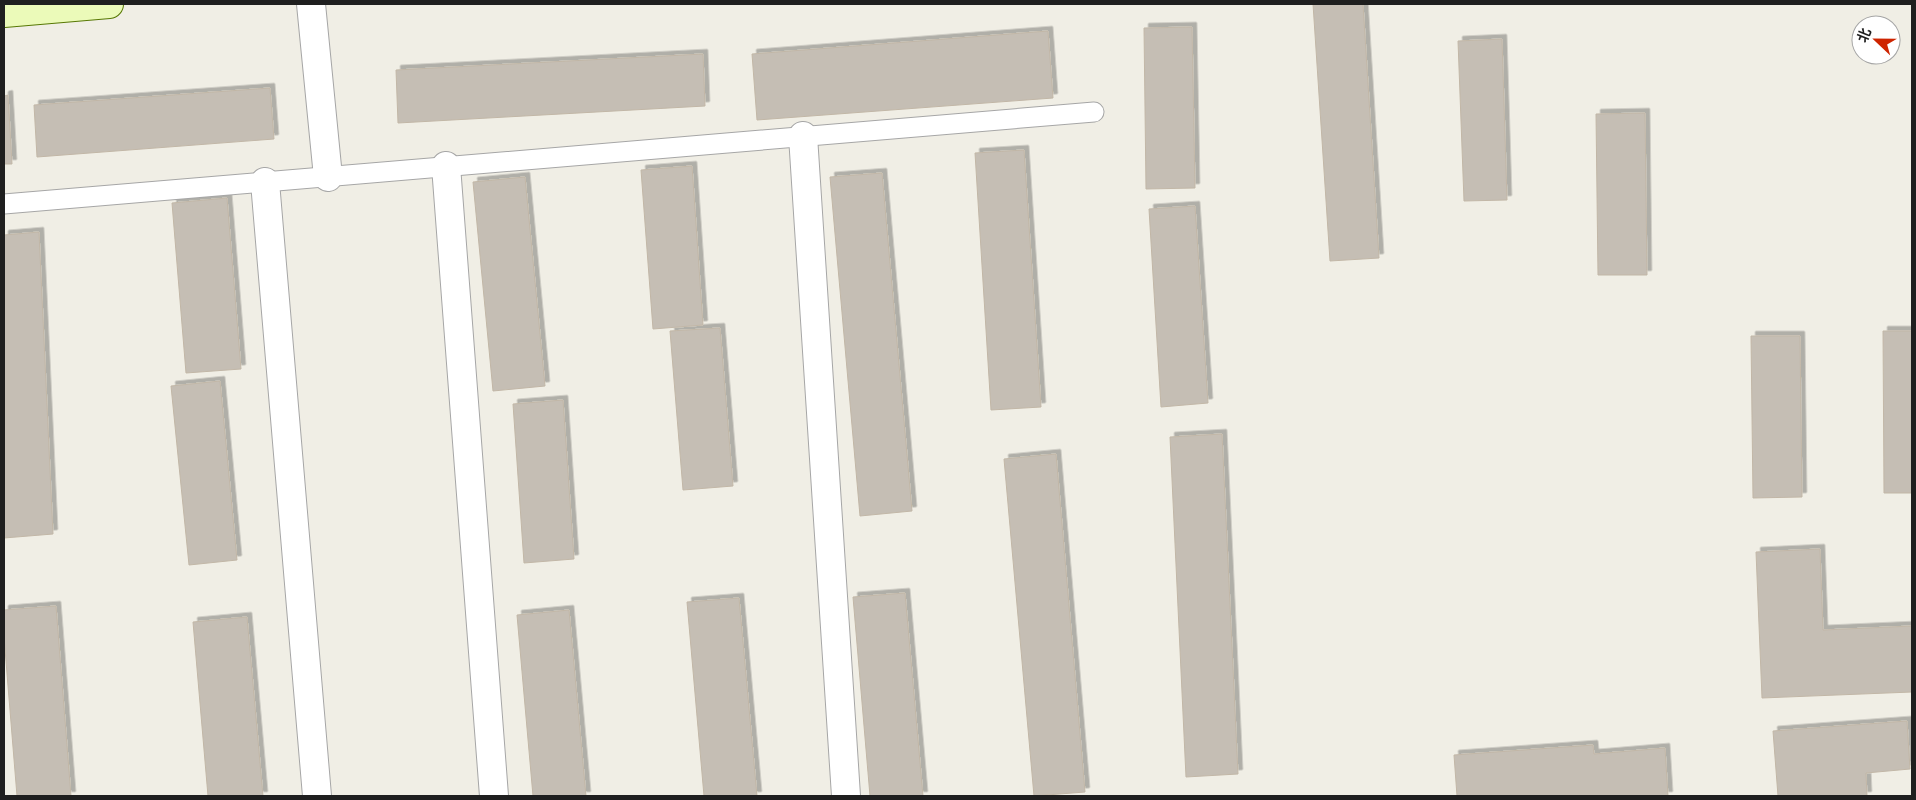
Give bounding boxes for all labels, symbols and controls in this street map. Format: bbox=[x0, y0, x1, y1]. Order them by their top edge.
north arrow bbox=[1851, 15, 1901, 65]
text: 北 bbox=[1854, 26, 1875, 45]

